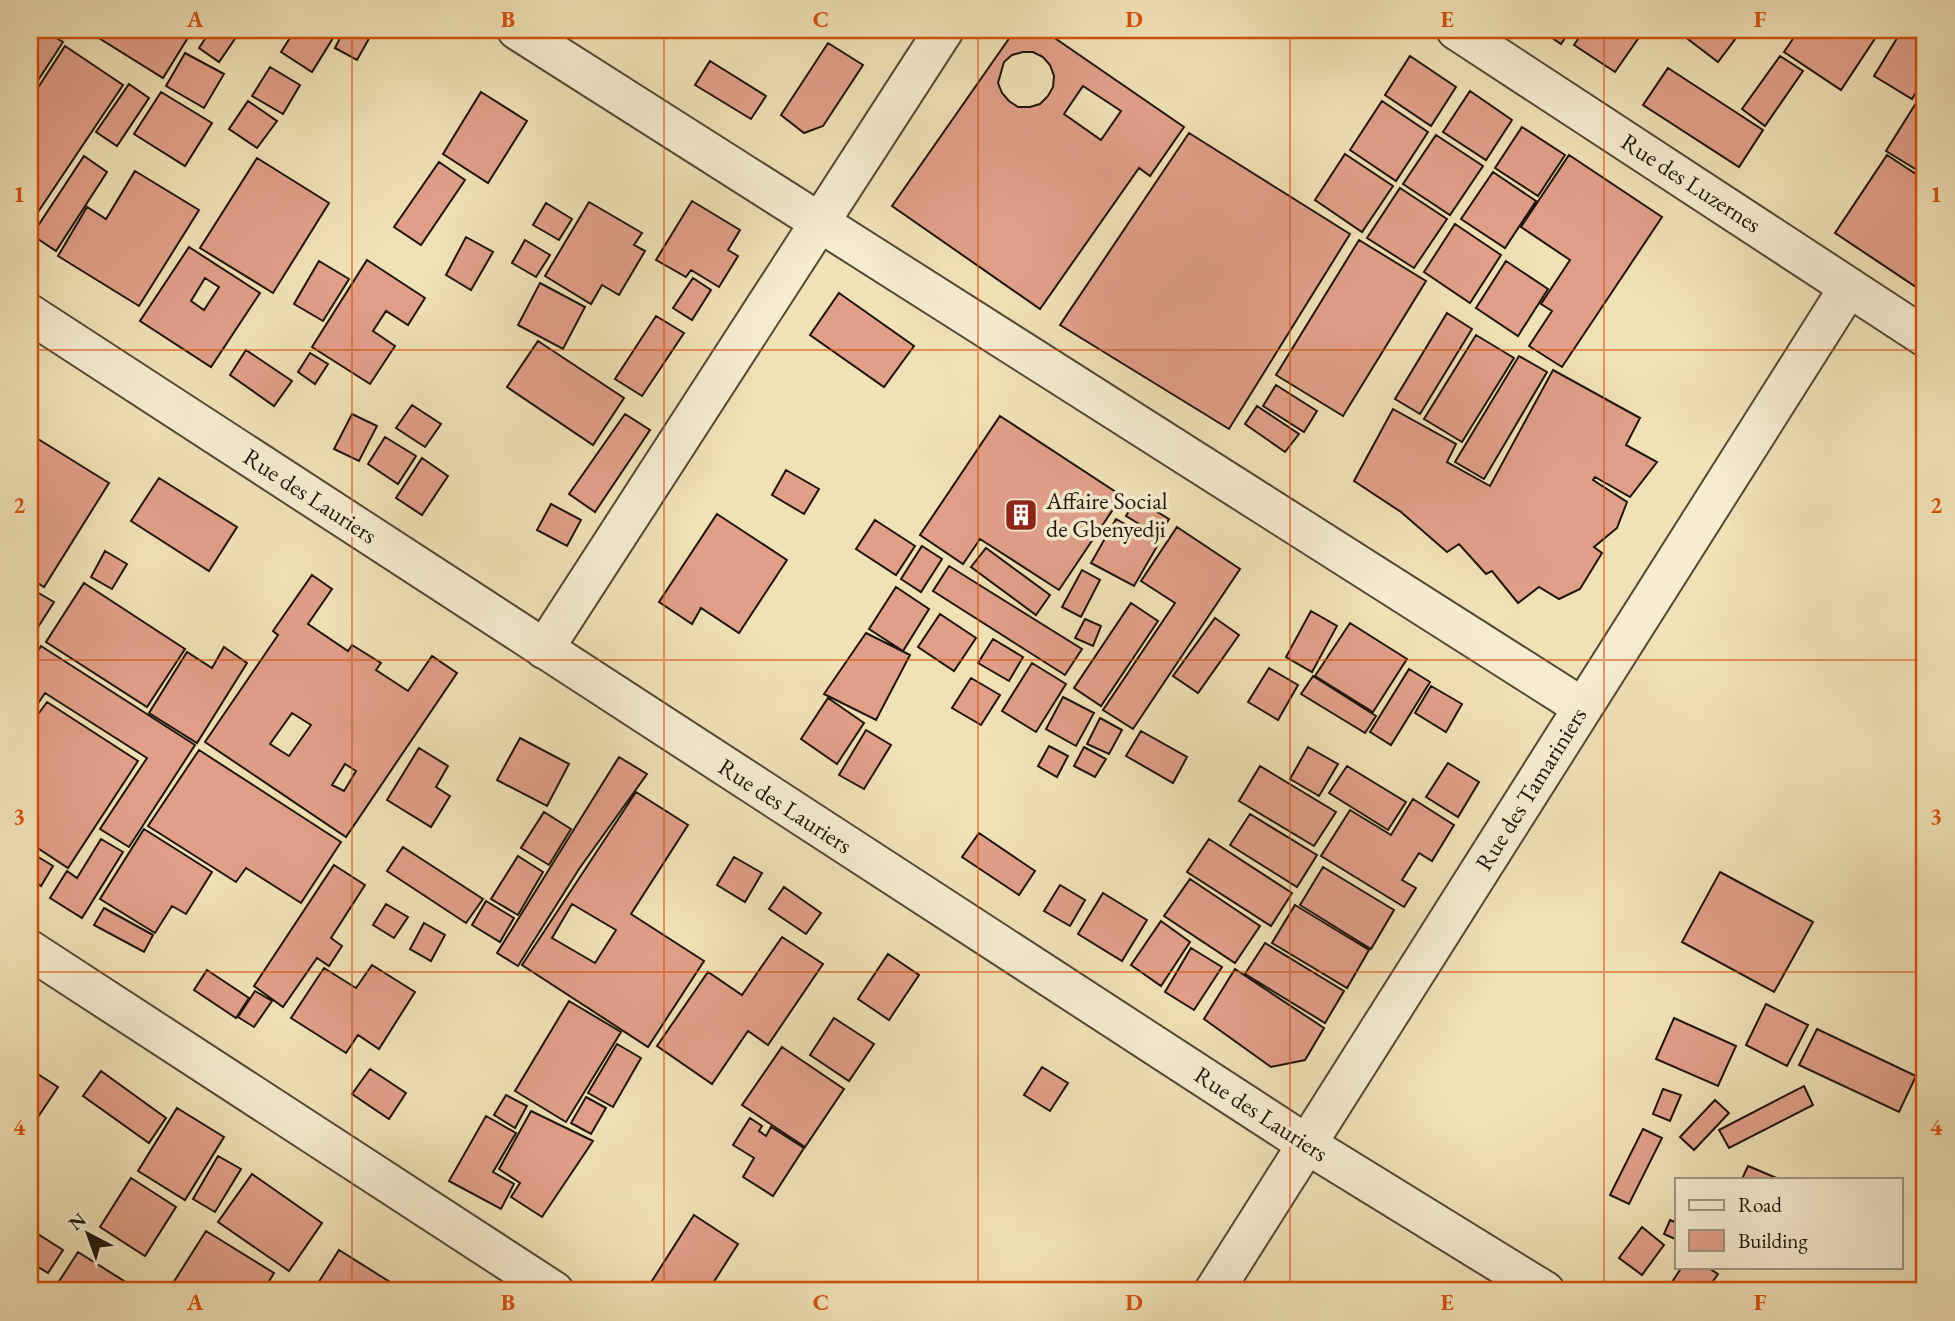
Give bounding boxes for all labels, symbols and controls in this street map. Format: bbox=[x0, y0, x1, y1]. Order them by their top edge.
text: A bbox=[186, 4, 204, 34]
text: B bbox=[501, 4, 515, 34]
text: C bbox=[813, 4, 829, 34]
text: D bbox=[1125, 4, 1143, 34]
text: E bbox=[1440, 4, 1454, 34]
text: F bbox=[1754, 4, 1767, 34]
street label: Rue des Luzernes bbox=[1615, 126, 1767, 239]
text: 1 bbox=[13, 179, 25, 209]
text: 1 bbox=[1930, 179, 1942, 209]
street label: Rue des Lauriers bbox=[238, 441, 383, 550]
place label: Affaire Social de Gbenyedji bbox=[1045, 485, 1168, 544]
text: 2 bbox=[13, 490, 25, 520]
text: 2 bbox=[1930, 490, 1942, 520]
building icon: Affaire Social de Gbenyedji bbox=[1002, 496, 1040, 534]
street label: Rue des Tamariniers bbox=[1468, 701, 1593, 876]
street label: Rue des Lauriers bbox=[713, 751, 858, 860]
text: 3 bbox=[13, 801, 25, 831]
text: 3 bbox=[1930, 801, 1942, 831]
street label: Rue des Lauriers bbox=[1189, 1059, 1334, 1168]
text: 4 bbox=[13, 1112, 26, 1142]
text: 4 bbox=[1930, 1112, 1943, 1142]
legend bbox=[1675, 1178, 1902, 1268]
text: Road bbox=[1738, 1191, 1782, 1218]
north arrow bbox=[52, 1198, 122, 1268]
text: N bbox=[63, 1207, 92, 1236]
text: Building bbox=[1738, 1227, 1808, 1254]
text: A bbox=[186, 1287, 204, 1317]
text: B bbox=[501, 1287, 515, 1317]
text: C bbox=[813, 1287, 829, 1317]
text: D bbox=[1125, 1287, 1143, 1317]
text: E bbox=[1440, 1287, 1454, 1317]
text: F bbox=[1754, 1287, 1767, 1317]

